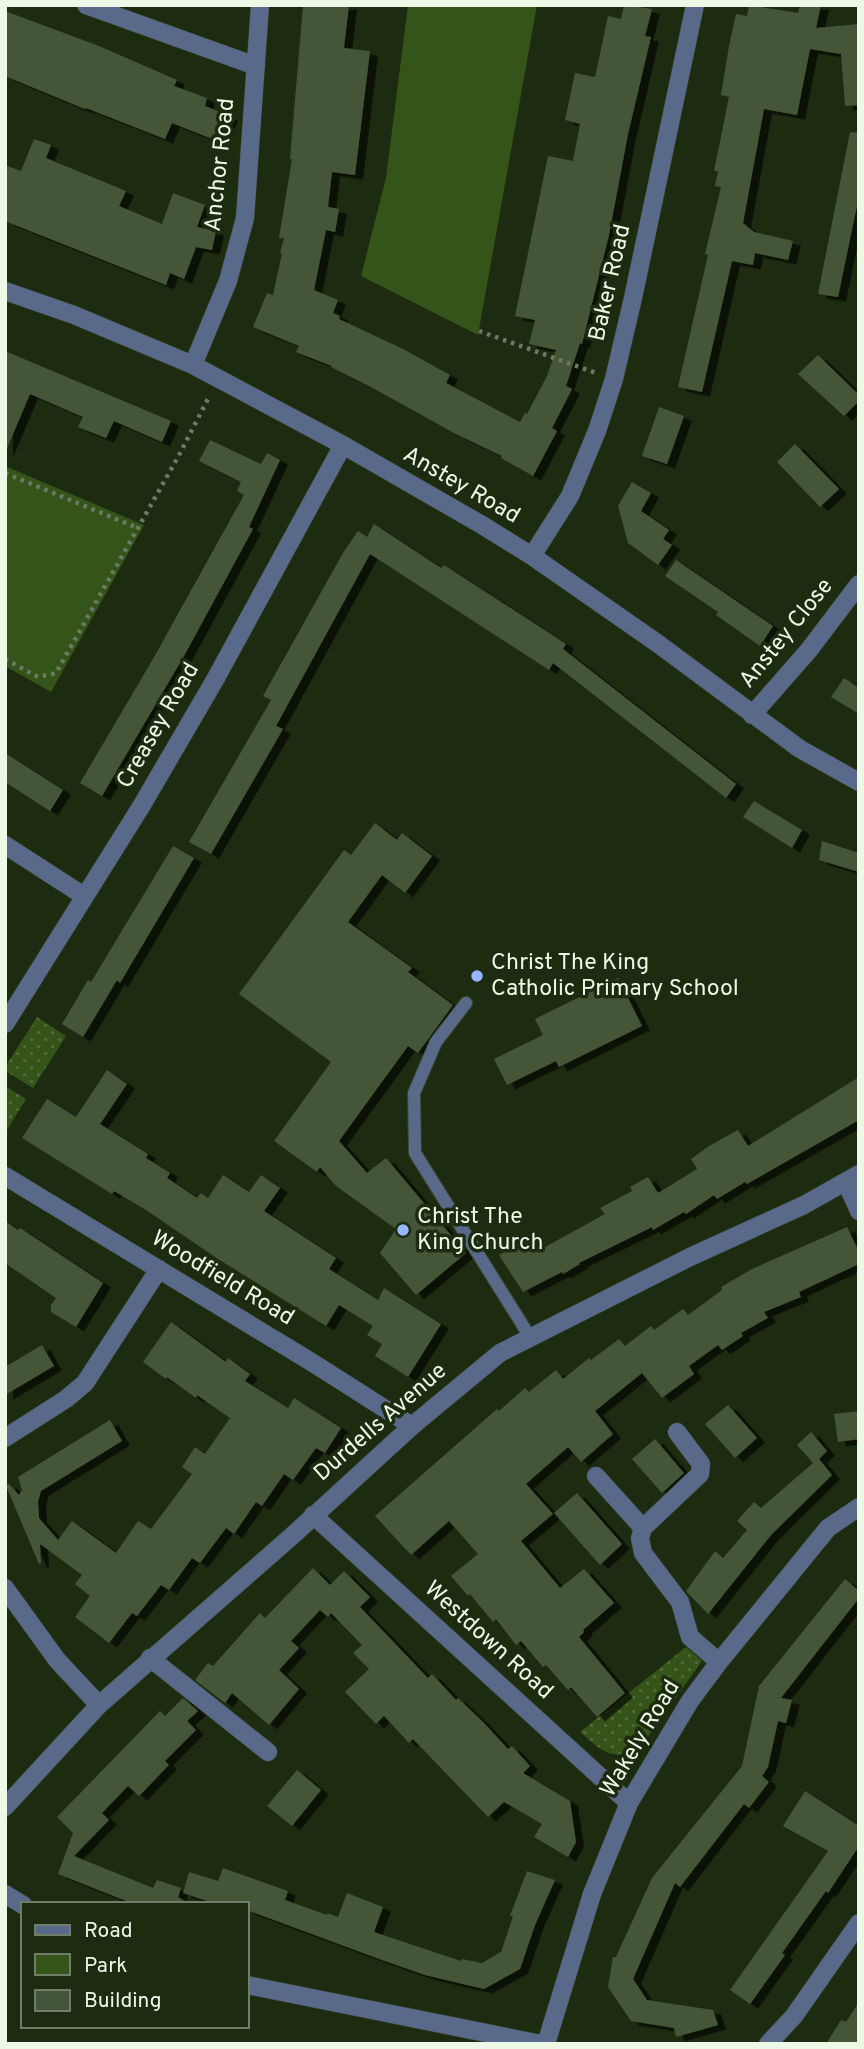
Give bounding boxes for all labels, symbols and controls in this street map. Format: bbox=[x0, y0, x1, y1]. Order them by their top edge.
street label: Anchor Road bbox=[200, 97, 242, 233]
street label: Baker Road bbox=[583, 222, 639, 344]
street label: Anstey Road bbox=[397, 441, 525, 531]
street label: Anstey Close bbox=[734, 573, 840, 695]
street label: Creasey Road bbox=[111, 658, 207, 794]
place label: Christ The King Catholic Primary School bbox=[491, 949, 739, 1004]
marker: Christ The King Catholic Primary School bbox=[469, 968, 485, 984]
place label: Christ The King Church bbox=[417, 1203, 543, 1258]
marker: Christ The King Church bbox=[395, 1222, 411, 1238]
street label: Woodfield Road bbox=[145, 1225, 299, 1333]
street label: Durdells Avenue bbox=[309, 1357, 453, 1489]
street label: Westdown Road bbox=[418, 1575, 558, 1707]
street label: Wakely Road bbox=[595, 1675, 687, 1803]
legend bbox=[21, 1902, 248, 2028]
text: Road bbox=[84, 1918, 133, 1945]
text: Park bbox=[84, 1953, 127, 1980]
text: Building bbox=[84, 1988, 162, 2015]

